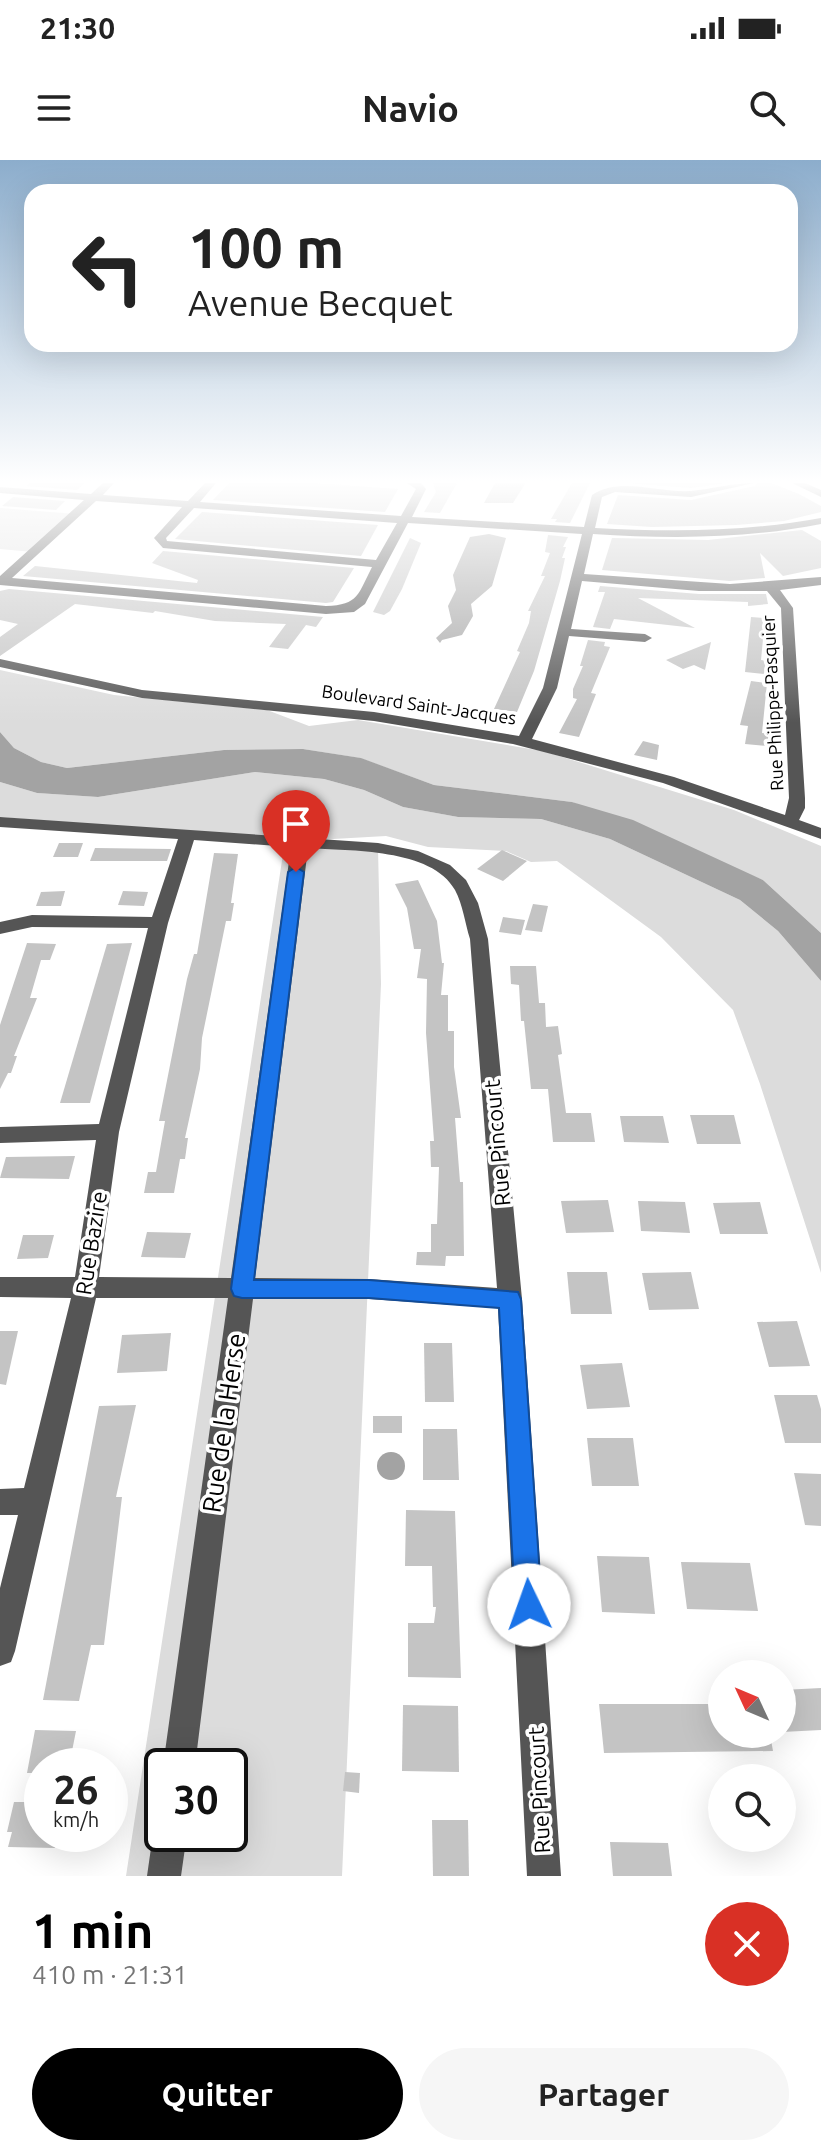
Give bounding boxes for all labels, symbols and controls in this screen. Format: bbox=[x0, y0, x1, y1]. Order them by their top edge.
text: 21:30 bbox=[40, 11, 115, 45]
icon: menu bbox=[32, 86, 76, 130]
icon: search bbox=[745, 86, 789, 130]
text: Navio bbox=[362, 88, 459, 129]
icon: left bbox=[56, 216, 160, 320]
text: 100 m bbox=[188, 216, 344, 279]
text: Avenue Becquet bbox=[188, 282, 453, 323]
street label: Rue Philippe-Pasquier bbox=[757, 615, 787, 791]
street label: Boulevard Saint-Jacques bbox=[321, 680, 518, 728]
pin bbox=[262, 790, 330, 872]
icon: arrive bbox=[274, 802, 318, 846]
street label: Rue Pincourt bbox=[478, 1078, 514, 1207]
street label: Rue Bazire bbox=[70, 1189, 111, 1297]
street label: Rue de la Herse bbox=[197, 1331, 250, 1515]
position arrow bbox=[487, 1563, 571, 1647]
north arrow bbox=[708, 1660, 796, 1748]
map controls bbox=[708, 1660, 796, 1852]
street label: Rue Pincourt bbox=[523, 1726, 554, 1854]
speed limit sign: 30 bbox=[144, 1748, 248, 1852]
button: search bbox=[708, 1764, 796, 1852]
text: 26 bbox=[53, 1767, 99, 1812]
text: km/h bbox=[53, 1808, 99, 1831]
button: close bbox=[705, 1902, 789, 1986]
text: 1 min bbox=[32, 1903, 153, 1957]
text: 410 m · 21:31 bbox=[32, 1960, 188, 1989]
button: Quitter bbox=[32, 2048, 403, 2140]
button: Partager bbox=[419, 2048, 789, 2140]

